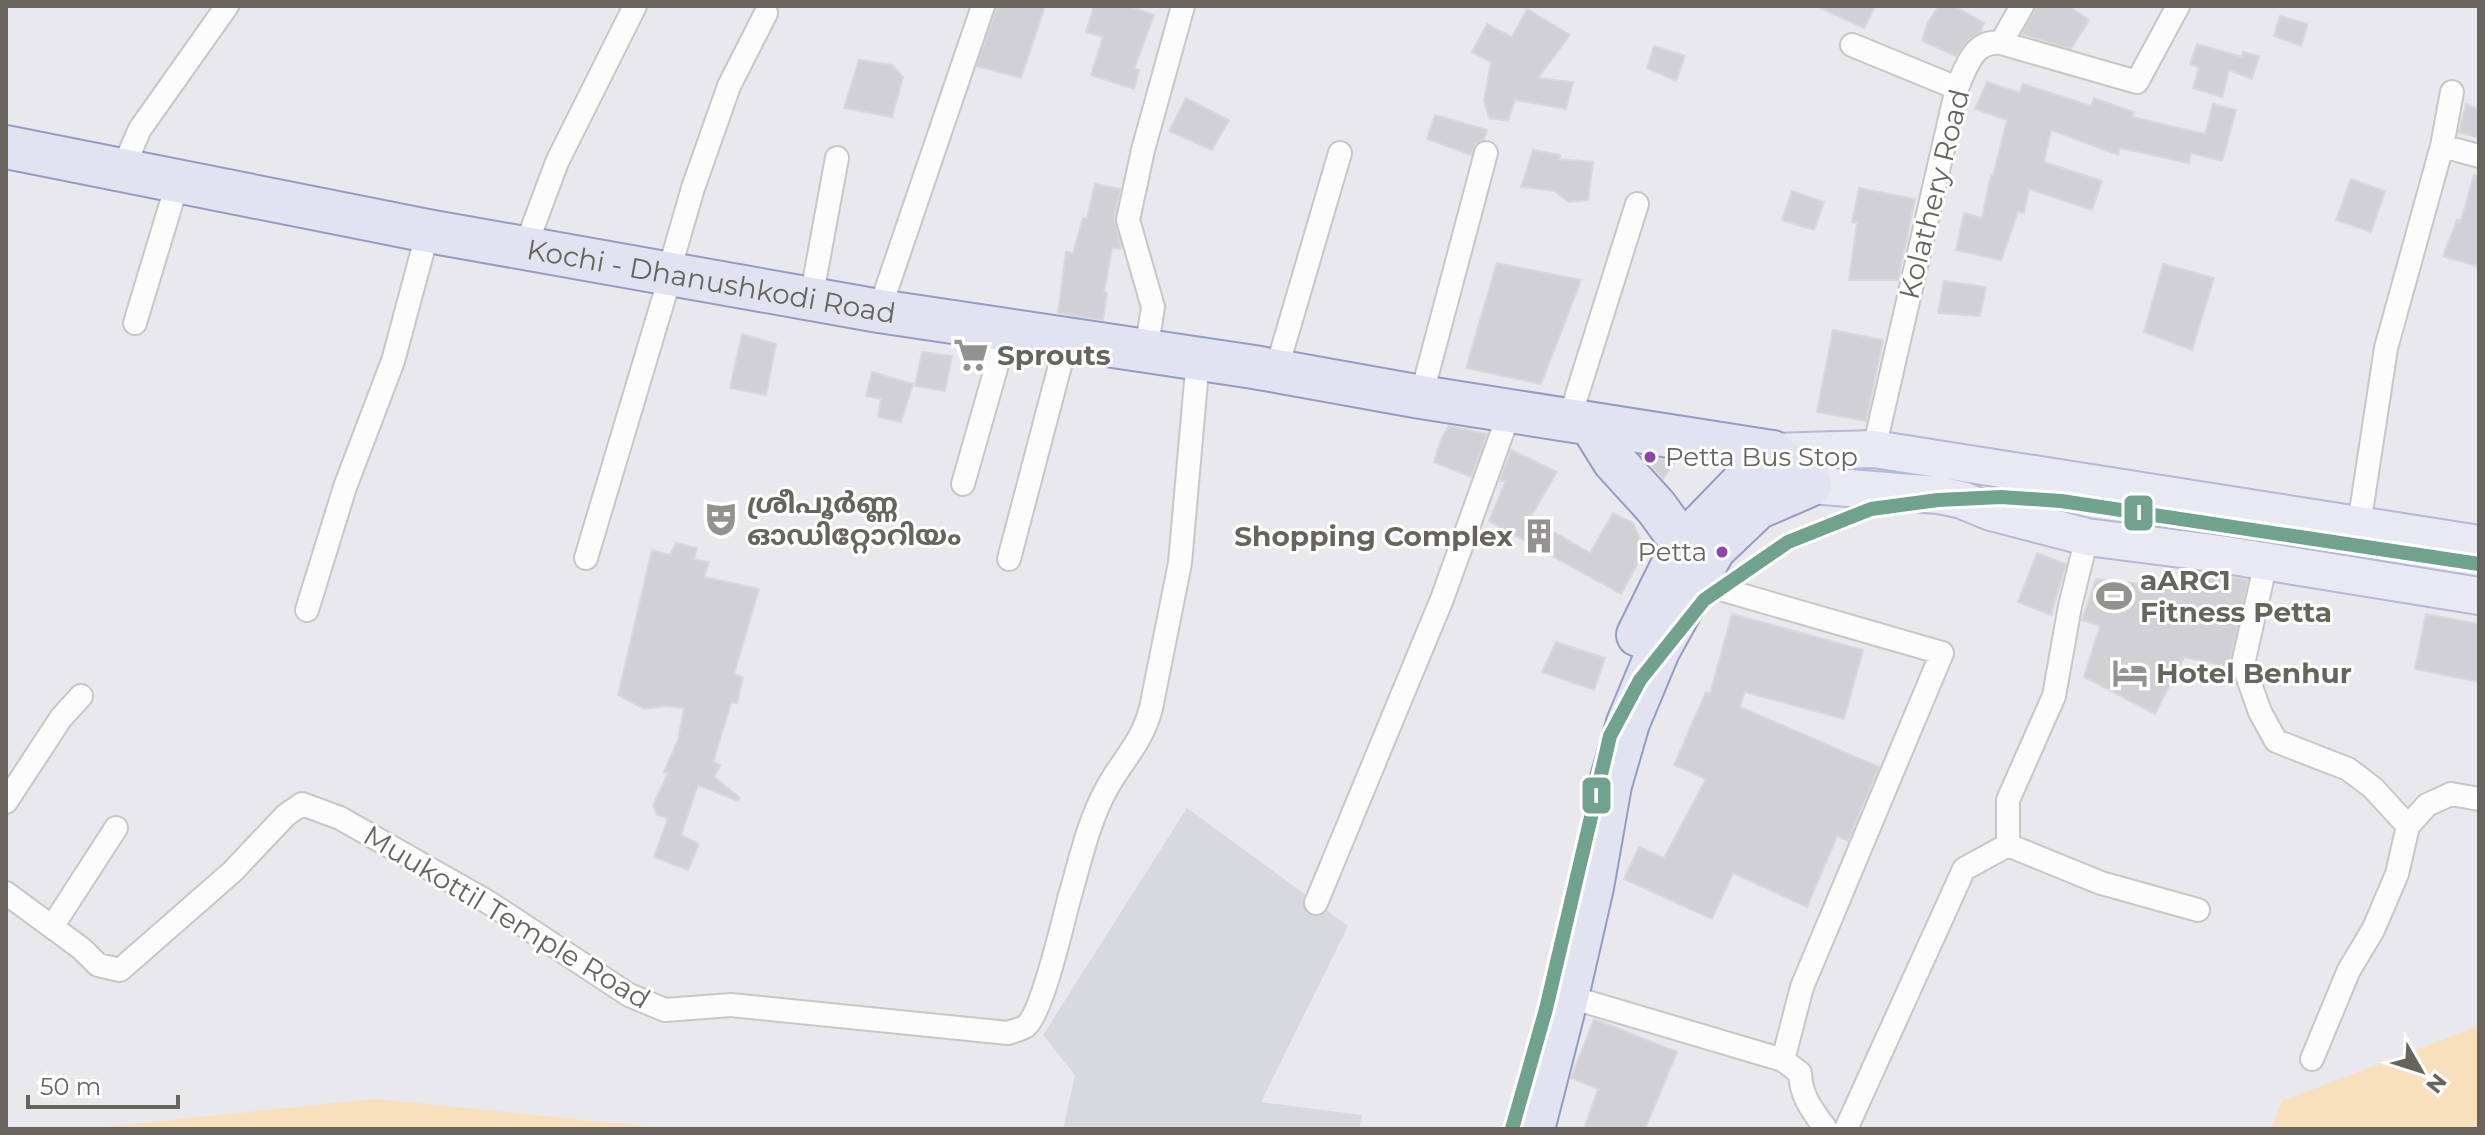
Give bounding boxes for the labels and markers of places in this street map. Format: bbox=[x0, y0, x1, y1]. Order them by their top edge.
supermarket icon: Sprouts bbox=[952, 336, 990, 374]
place label: Sprouts bbox=[997, 338, 1111, 372]
place label: Petta Bus Stop bbox=[1665, 441, 1858, 473]
marker: Petta Bus Stop bbox=[1642, 449, 1658, 465]
place label: ശ്രീപൂർണ്ണ ഓഡിറ്റോറിയം bbox=[747, 486, 961, 555]
theatre icon: ശ്രീപൂർണ്ണ ഓഡിറ്റോറിയം bbox=[702, 500, 740, 538]
building icon: Shopping Complex bbox=[1520, 517, 1558, 555]
place label: Shopping Complex bbox=[1234, 519, 1513, 553]
place label: Petta bbox=[1637, 536, 1707, 568]
marker: Petta bbox=[1714, 544, 1730, 560]
place label: aARC1 Fitness Petta bbox=[2140, 563, 2332, 629]
sports icon: aARC1 Fitness Petta bbox=[2095, 577, 2133, 615]
hotel icon: Hotel Benhur bbox=[2111, 654, 2149, 692]
place label: Hotel Benhur bbox=[2156, 656, 2352, 690]

